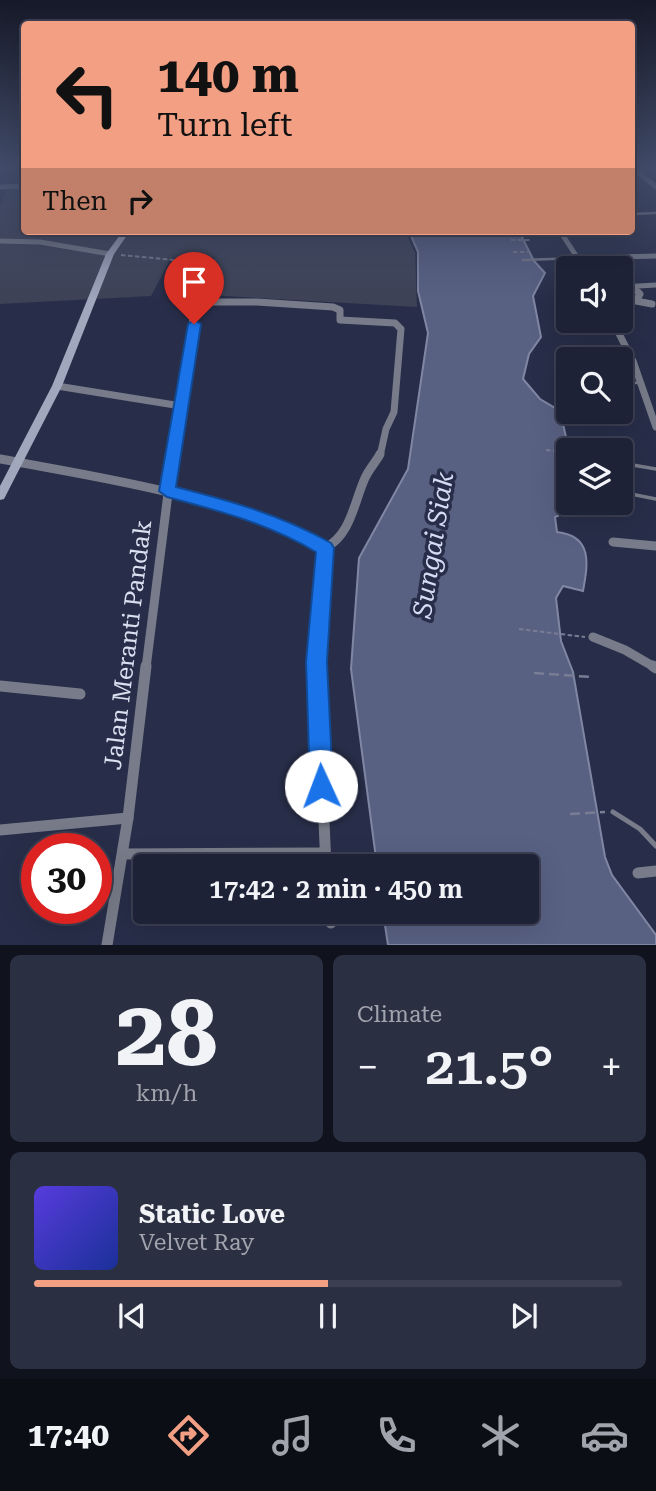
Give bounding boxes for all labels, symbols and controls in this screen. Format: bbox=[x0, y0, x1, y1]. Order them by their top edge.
text: 140 m bbox=[157, 47, 299, 104]
icon: left bbox=[42, 49, 133, 140]
text: Turn left bbox=[157, 106, 292, 144]
icon: right bbox=[121, 182, 159, 220]
text: Then bbox=[42, 186, 107, 216]
pin bbox=[164, 252, 224, 324]
map controls bbox=[556, 256, 633, 515]
button: sound bbox=[556, 256, 633, 333]
icon: arrive bbox=[175, 263, 213, 301]
button: search bbox=[556, 347, 633, 424]
button: layers bbox=[556, 438, 633, 515]
water label: Sungai Siak bbox=[407, 469, 459, 621]
street label: Jalan Meranti Pandak bbox=[99, 519, 157, 771]
position arrow bbox=[284, 749, 358, 823]
speed limit sign: 30 bbox=[21, 833, 112, 924]
text: 17:42 · 2 min · 450 m bbox=[209, 874, 463, 904]
text: 28 bbox=[116, 981, 217, 1087]
text: Climate bbox=[357, 1001, 442, 1028]
text: 21.5° bbox=[425, 1036, 554, 1097]
text: − bbox=[357, 1045, 378, 1089]
text: + bbox=[601, 1045, 622, 1089]
text: km/h bbox=[136, 1080, 197, 1107]
text: Static Love bbox=[139, 1199, 285, 1229]
text: Velvet Ray bbox=[139, 1229, 254, 1256]
icon: previous bbox=[113, 1297, 151, 1335]
icon: pause bbox=[309, 1297, 347, 1335]
icon: next bbox=[505, 1297, 543, 1335]
icon: directions bbox=[164, 1411, 213, 1460]
icon: music bbox=[268, 1411, 317, 1460]
icon: phone bbox=[372, 1411, 421, 1460]
icon: climate bbox=[476, 1411, 525, 1460]
icon: car bbox=[580, 1411, 629, 1460]
text: 17:40 bbox=[27, 1416, 109, 1454]

